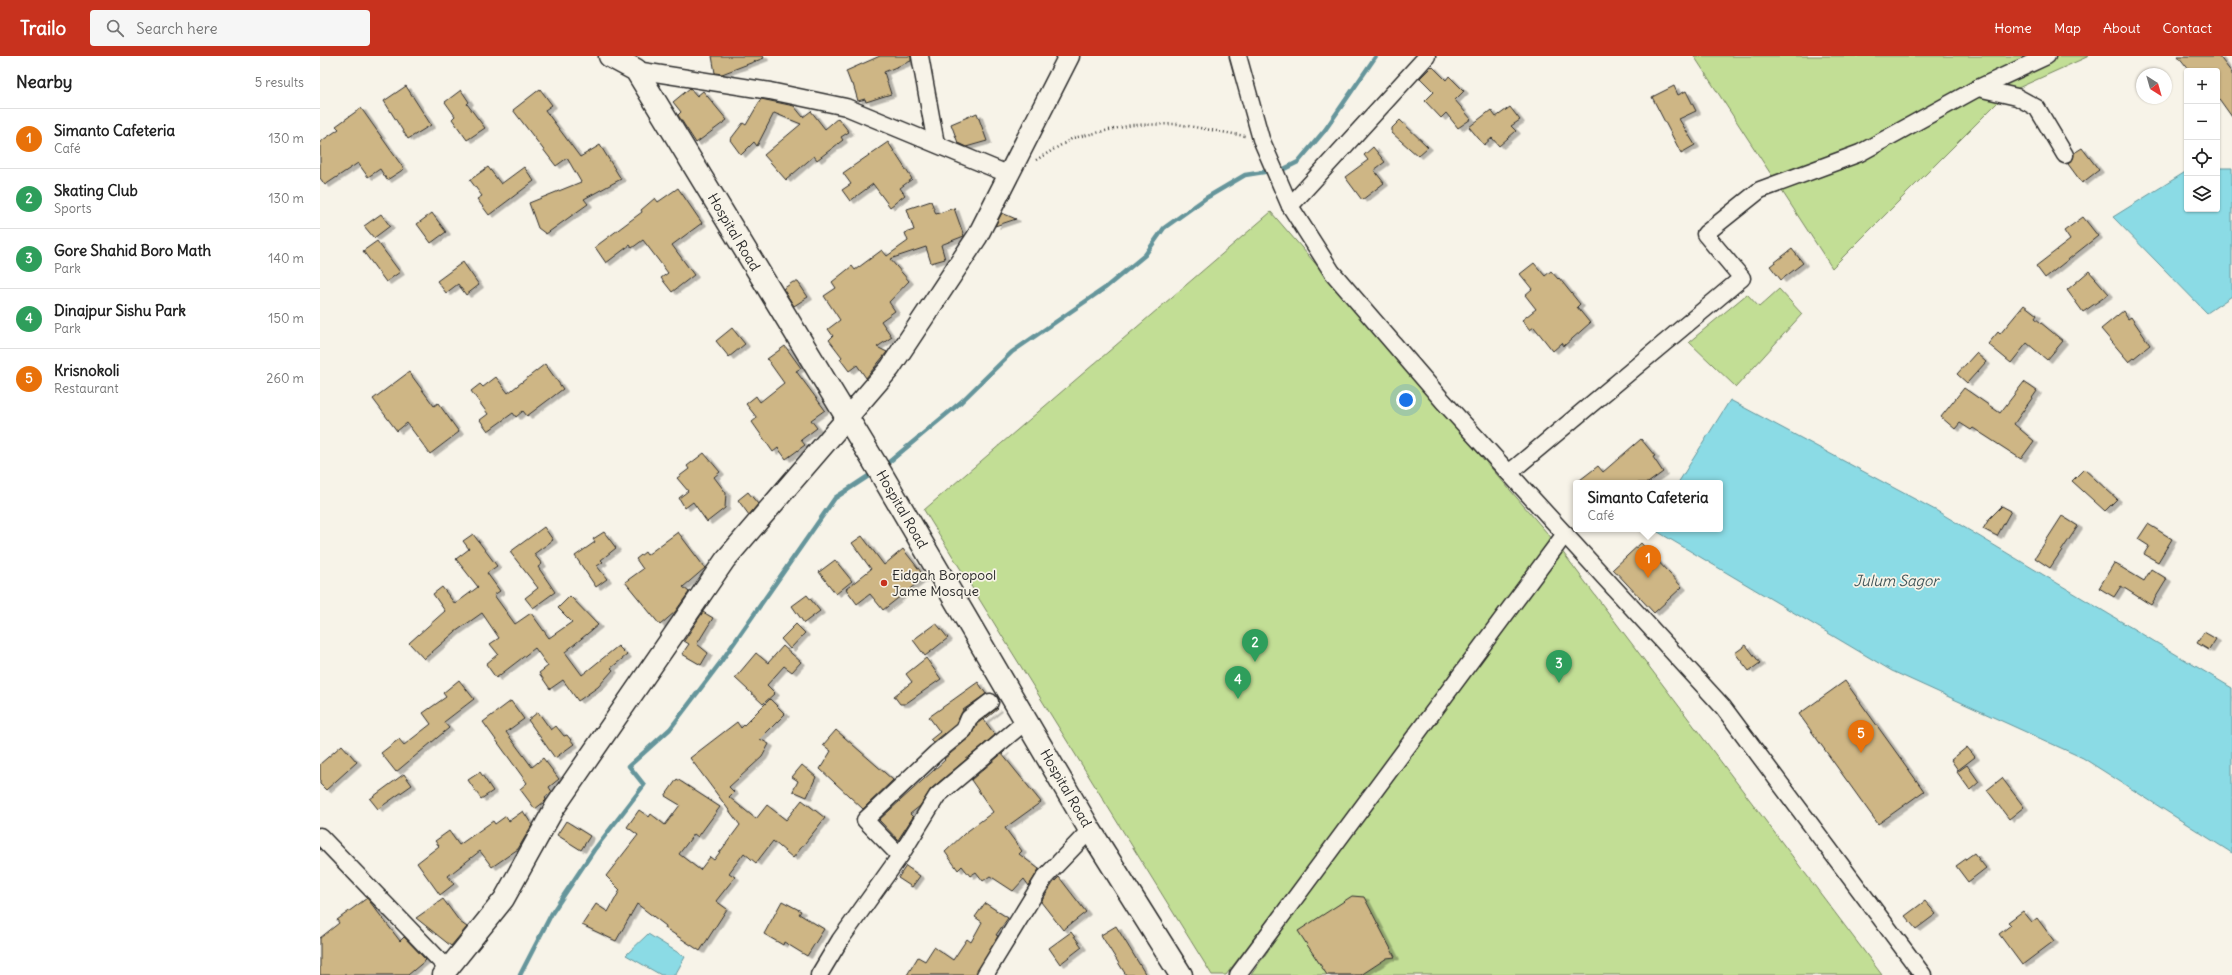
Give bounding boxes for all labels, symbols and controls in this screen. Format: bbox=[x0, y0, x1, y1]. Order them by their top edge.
search box bbox=[90, 10, 370, 46]
text: Trailo bbox=[20, 16, 66, 40]
icon: search bbox=[104, 17, 126, 39]
text: Search here bbox=[136, 19, 218, 38]
text: Home bbox=[1994, 19, 2032, 37]
text: Map bbox=[2054, 19, 2081, 37]
text: About bbox=[2103, 19, 2141, 37]
text: Contact bbox=[2163, 19, 2212, 37]
north arrow bbox=[2136, 68, 2172, 104]
map controls bbox=[2184, 68, 2220, 212]
button: + bbox=[2184, 68, 2220, 104]
text: Nearby bbox=[16, 71, 72, 93]
text: 5 results bbox=[255, 74, 304, 91]
button: − bbox=[2184, 104, 2220, 140]
text: Simanto Cafeteria bbox=[54, 121, 175, 140]
text: 1 bbox=[26, 130, 32, 147]
text: 130 m bbox=[268, 130, 304, 147]
text: Café bbox=[54, 140, 81, 157]
button: locate bbox=[2184, 140, 2220, 176]
button: layers bbox=[2184, 176, 2220, 212]
text: Skating Club bbox=[54, 181, 138, 200]
text: 2 bbox=[25, 190, 33, 207]
text: 130 m bbox=[268, 190, 304, 207]
street label: Hospital Road bbox=[704, 190, 764, 274]
text: Sports bbox=[54, 200, 92, 217]
text: Gore Shahid Boro Math bbox=[54, 241, 211, 260]
text: 3 bbox=[25, 250, 33, 267]
text: 140 m bbox=[268, 250, 304, 267]
text: Park bbox=[54, 260, 81, 277]
text: Dinajpur Sishu Park bbox=[54, 301, 186, 320]
text: 4 bbox=[25, 310, 33, 327]
text: 150 m bbox=[268, 310, 304, 327]
text: Park bbox=[54, 320, 81, 337]
text: Krisnokoli bbox=[54, 361, 119, 380]
text: 5 bbox=[25, 370, 33, 387]
text: 260 m bbox=[266, 370, 304, 387]
text: Restaurant bbox=[54, 380, 119, 397]
your location bbox=[1396, 390, 1416, 410]
street label: Hospital Road bbox=[872, 467, 932, 551]
popup bbox=[1573, 480, 1723, 532]
text: Simanto Cafeteria bbox=[1588, 488, 1708, 507]
text: Café bbox=[1588, 507, 1614, 524]
pin: 1 bbox=[1635, 545, 1661, 578]
place label: Eidgah Boropool Jame Mosque bbox=[892, 566, 996, 600]
water label: Julum Sagor bbox=[1854, 571, 1940, 590]
marker: Eidgah Boropool Jame Mosque bbox=[879, 578, 889, 588]
pin: 2 bbox=[1242, 629, 1268, 662]
pin: 3 bbox=[1546, 650, 1572, 683]
pin: 4 bbox=[1225, 666, 1251, 699]
pin: 5 bbox=[1848, 720, 1874, 753]
street label: Hospital Road bbox=[1036, 746, 1096, 830]

